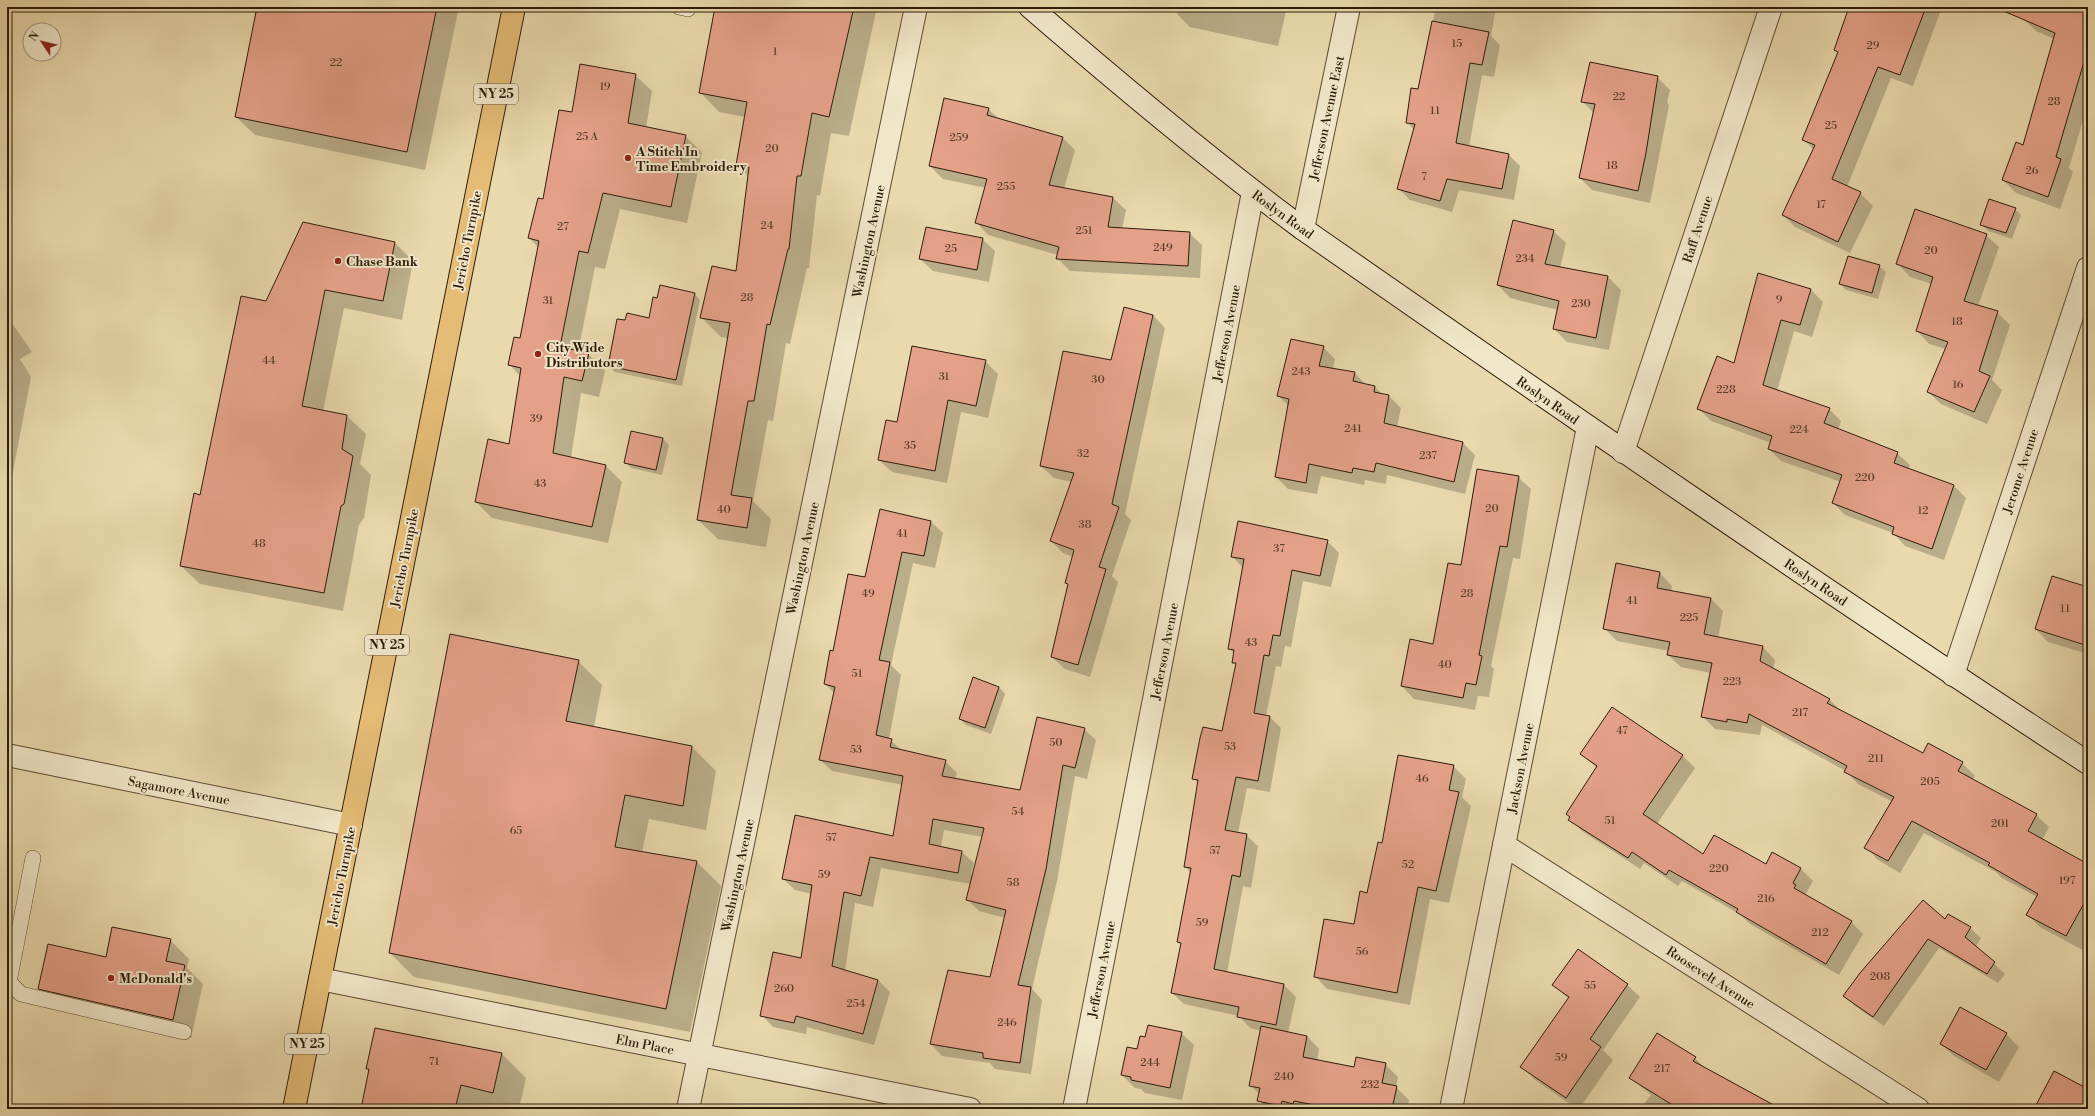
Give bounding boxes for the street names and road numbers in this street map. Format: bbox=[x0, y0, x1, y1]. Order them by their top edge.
street label: Jefferson Avenue East bbox=[1306, 54, 1348, 183]
road number: NY 25 bbox=[474, 84, 518, 104]
street label: Washington Avenue bbox=[849, 183, 889, 300]
street label: Roslyn Road bbox=[1248, 187, 1317, 243]
street label: Jericho Turnpike bbox=[450, 189, 486, 292]
street label: Raff Avenue bbox=[1680, 193, 1716, 265]
street label: Jefferson Avenue bbox=[1210, 283, 1244, 384]
street label: Roslyn Road bbox=[1513, 373, 1582, 429]
street label: Jerome Avenue bbox=[1999, 426, 2042, 517]
street label: Washington Avenue bbox=[783, 500, 823, 617]
street label: Jericho Turnpike bbox=[387, 507, 423, 610]
street label: Roslyn Road bbox=[1781, 556, 1851, 610]
street label: Jefferson Avenue bbox=[1148, 601, 1182, 702]
road number: NY 25 bbox=[365, 635, 409, 655]
street label: Jackson Avenue bbox=[1504, 721, 1538, 816]
street label: Sagamore Avenue bbox=[126, 773, 232, 809]
street label: Washington Avenue bbox=[718, 817, 758, 934]
street label: Jericho Turnpike bbox=[324, 825, 360, 928]
street label: Jefferson Avenue bbox=[1085, 919, 1119, 1020]
street label: Roosevelt Avenue bbox=[1663, 943, 1758, 1013]
street label: Elm Place bbox=[614, 1031, 676, 1059]
road number: NY 25 bbox=[285, 1034, 329, 1054]

